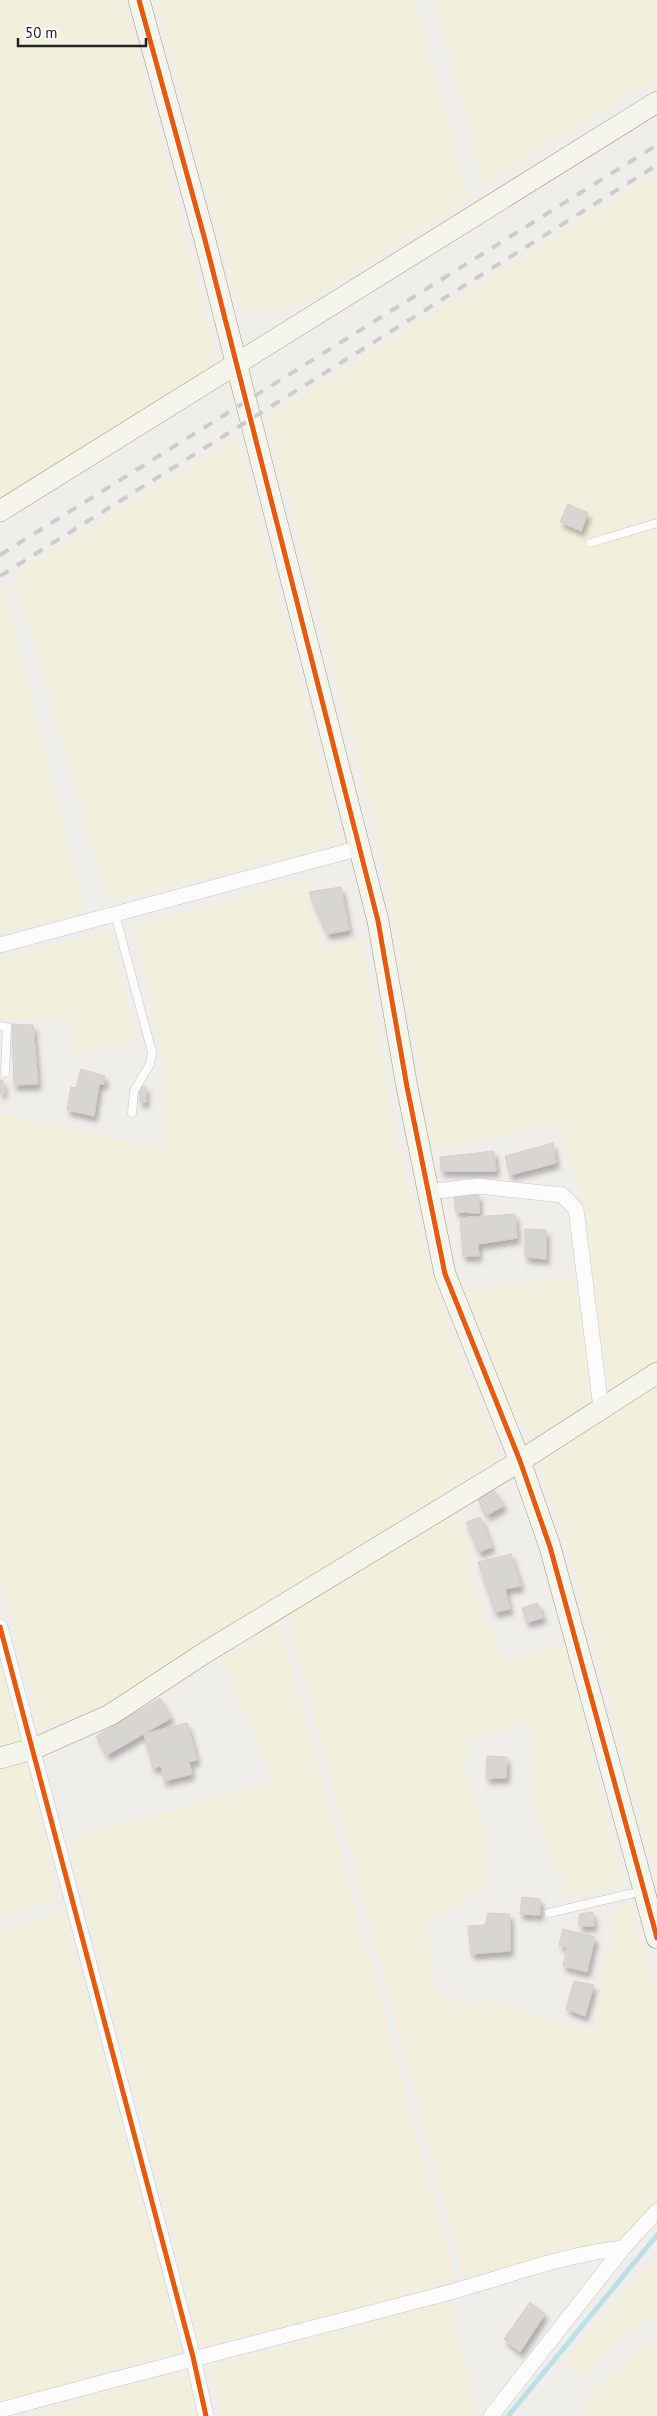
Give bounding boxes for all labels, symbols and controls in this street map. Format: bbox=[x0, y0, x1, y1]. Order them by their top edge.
scale bar bbox=[18, 15, 145, 47]
text: 50 m bbox=[25, 23, 58, 42]

